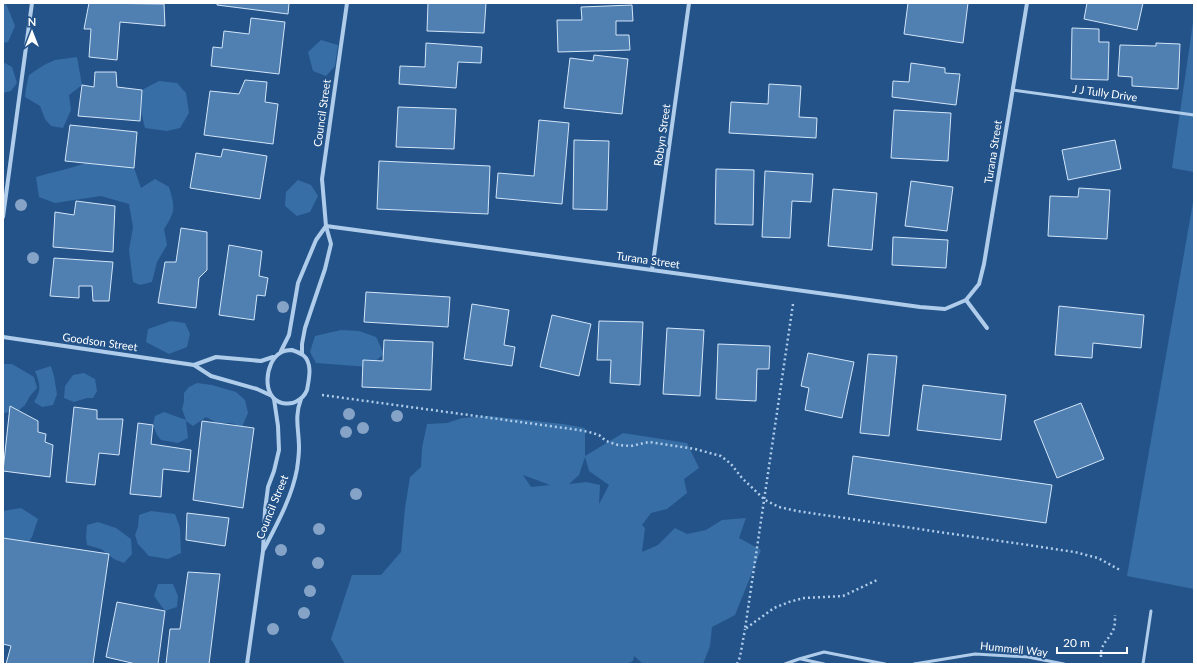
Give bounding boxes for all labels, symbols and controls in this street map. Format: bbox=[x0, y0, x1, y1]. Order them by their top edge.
north arrow bbox=[12, 12, 52, 52]
text: N bbox=[28, 15, 36, 28]
street label: Council Street bbox=[310, 78, 333, 148]
street label: J J Tully Drive bbox=[1072, 82, 1139, 104]
street label: Robyn Street bbox=[651, 103, 672, 167]
street label: Turana Street bbox=[981, 119, 1004, 185]
street label: Turana Street bbox=[615, 249, 681, 270]
street label: Goodson Street bbox=[62, 330, 138, 353]
street label: Council Street bbox=[253, 473, 290, 541]
scale bar bbox=[1057, 629, 1127, 655]
text: 20 m bbox=[1063, 635, 1090, 650]
street label: Hummell Way bbox=[980, 638, 1049, 659]

